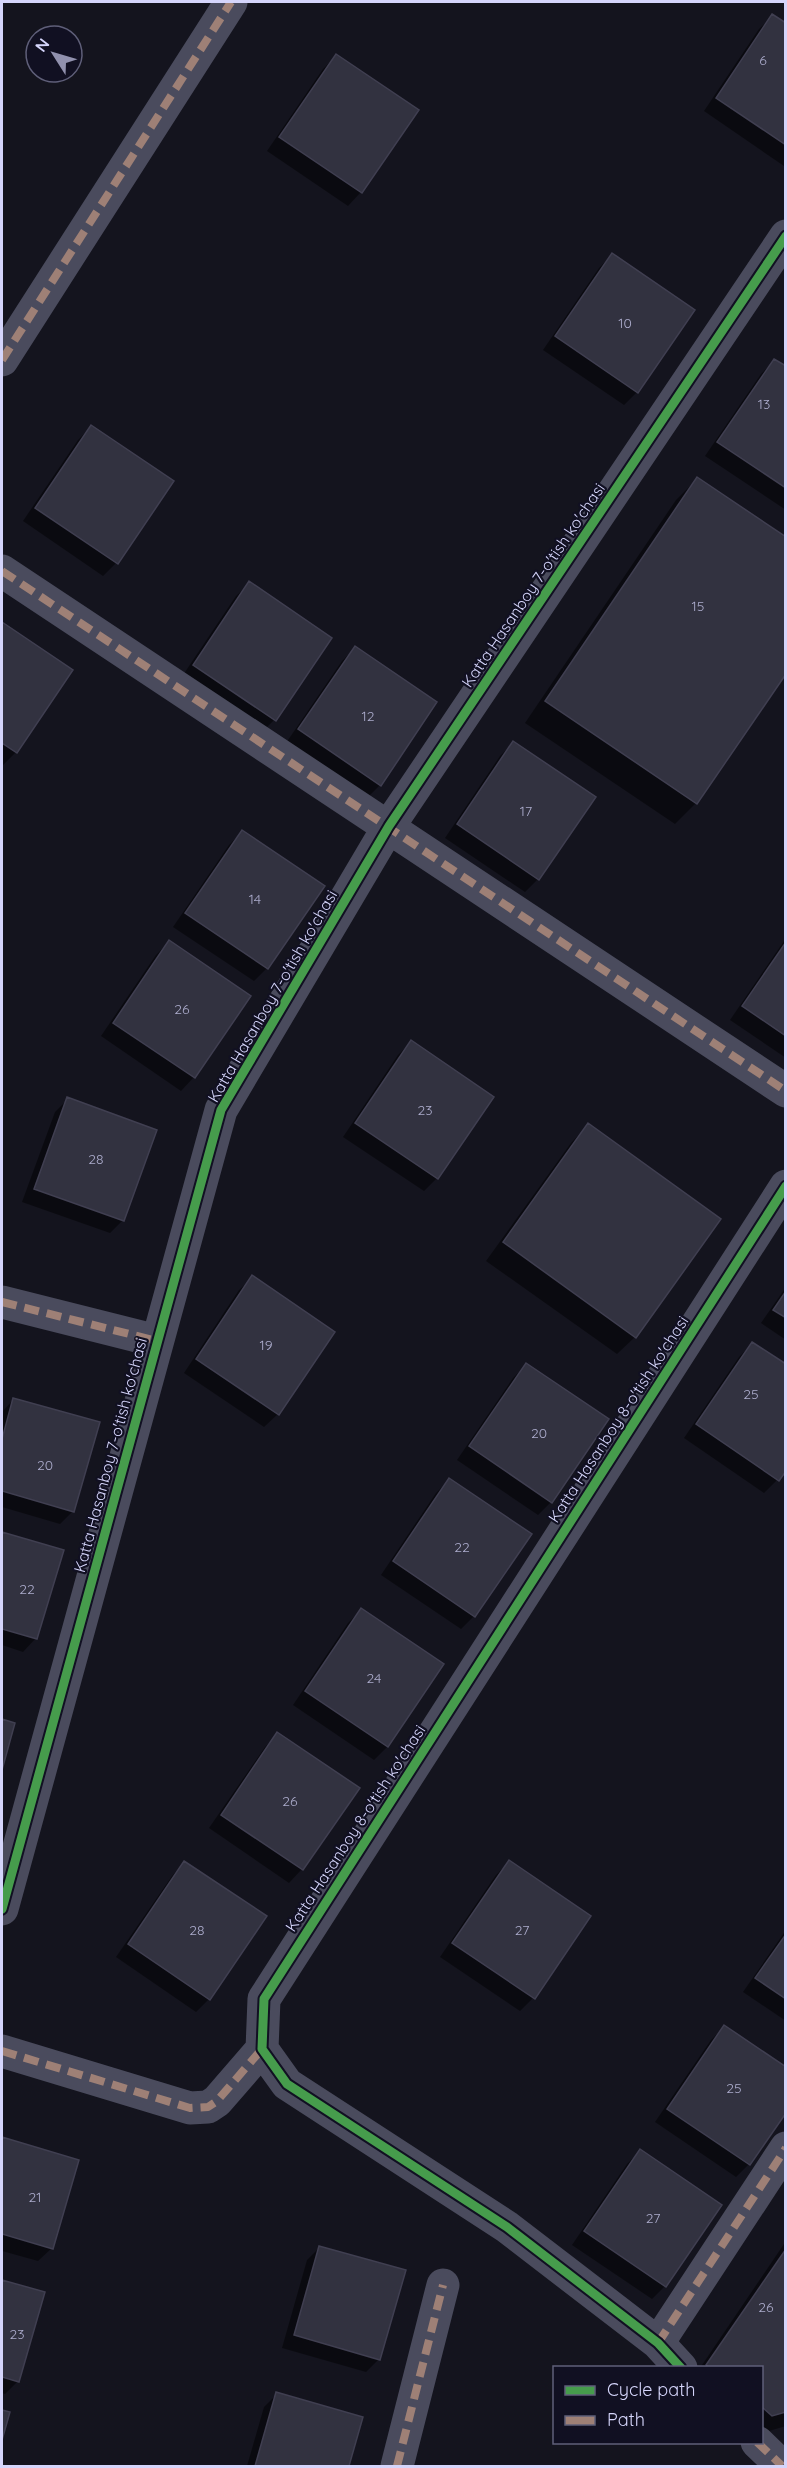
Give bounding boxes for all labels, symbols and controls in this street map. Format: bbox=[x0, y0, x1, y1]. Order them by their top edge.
north arrow bbox=[24, 24, 84, 84]
text: N bbox=[30, 34, 54, 56]
house number: 6 bbox=[759, 51, 767, 69]
house number: 10 bbox=[618, 314, 632, 332]
house number: 13 bbox=[758, 395, 770, 413]
street label: Katta Hasanboy 7-o'tish ko'chasi bbox=[457, 479, 609, 691]
house number: 15 bbox=[692, 597, 704, 615]
house number: 12 bbox=[362, 707, 375, 725]
house number: 17 bbox=[520, 802, 532, 820]
street label: Katta Hasanboy 7-o'tish ko'chasi bbox=[203, 886, 341, 1106]
house number: 14 bbox=[249, 890, 261, 908]
house number: 26 bbox=[174, 1000, 190, 1018]
house number: 23 bbox=[417, 1101, 433, 1119]
house number: 28 bbox=[88, 1150, 104, 1168]
street label: Katta Hasanboy 8-o'tish ko'chasi bbox=[544, 1312, 692, 1526]
street label: Katta Hasanboy 7-o'tish ko'chasi bbox=[69, 1336, 151, 1574]
house number: 19 bbox=[260, 1336, 273, 1354]
house number: 25 bbox=[743, 1385, 759, 1403]
house number: 20 bbox=[531, 1424, 547, 1442]
house number: 20 bbox=[37, 1456, 53, 1474]
house number: 22 bbox=[454, 1538, 470, 1556]
house number: 22 bbox=[19, 1580, 35, 1598]
house number: 24 bbox=[367, 1669, 381, 1687]
street label: Katta Hasanboy 8-o'tish ko'chasi bbox=[281, 1721, 429, 1935]
house number: 26 bbox=[282, 1792, 298, 1810]
house number: 28 bbox=[189, 1921, 205, 1939]
house number: 27 bbox=[515, 1921, 529, 1939]
house number: 25 bbox=[726, 2079, 742, 2097]
house number: 21 bbox=[29, 2188, 41, 2206]
house number: 27 bbox=[646, 2209, 660, 2227]
house number: 26 bbox=[758, 2298, 774, 2316]
house number: 23 bbox=[9, 2325, 25, 2343]
legend bbox=[553, 2366, 763, 2444]
text: Cycle path bbox=[607, 2378, 695, 2401]
text: Path bbox=[607, 2408, 645, 2431]

